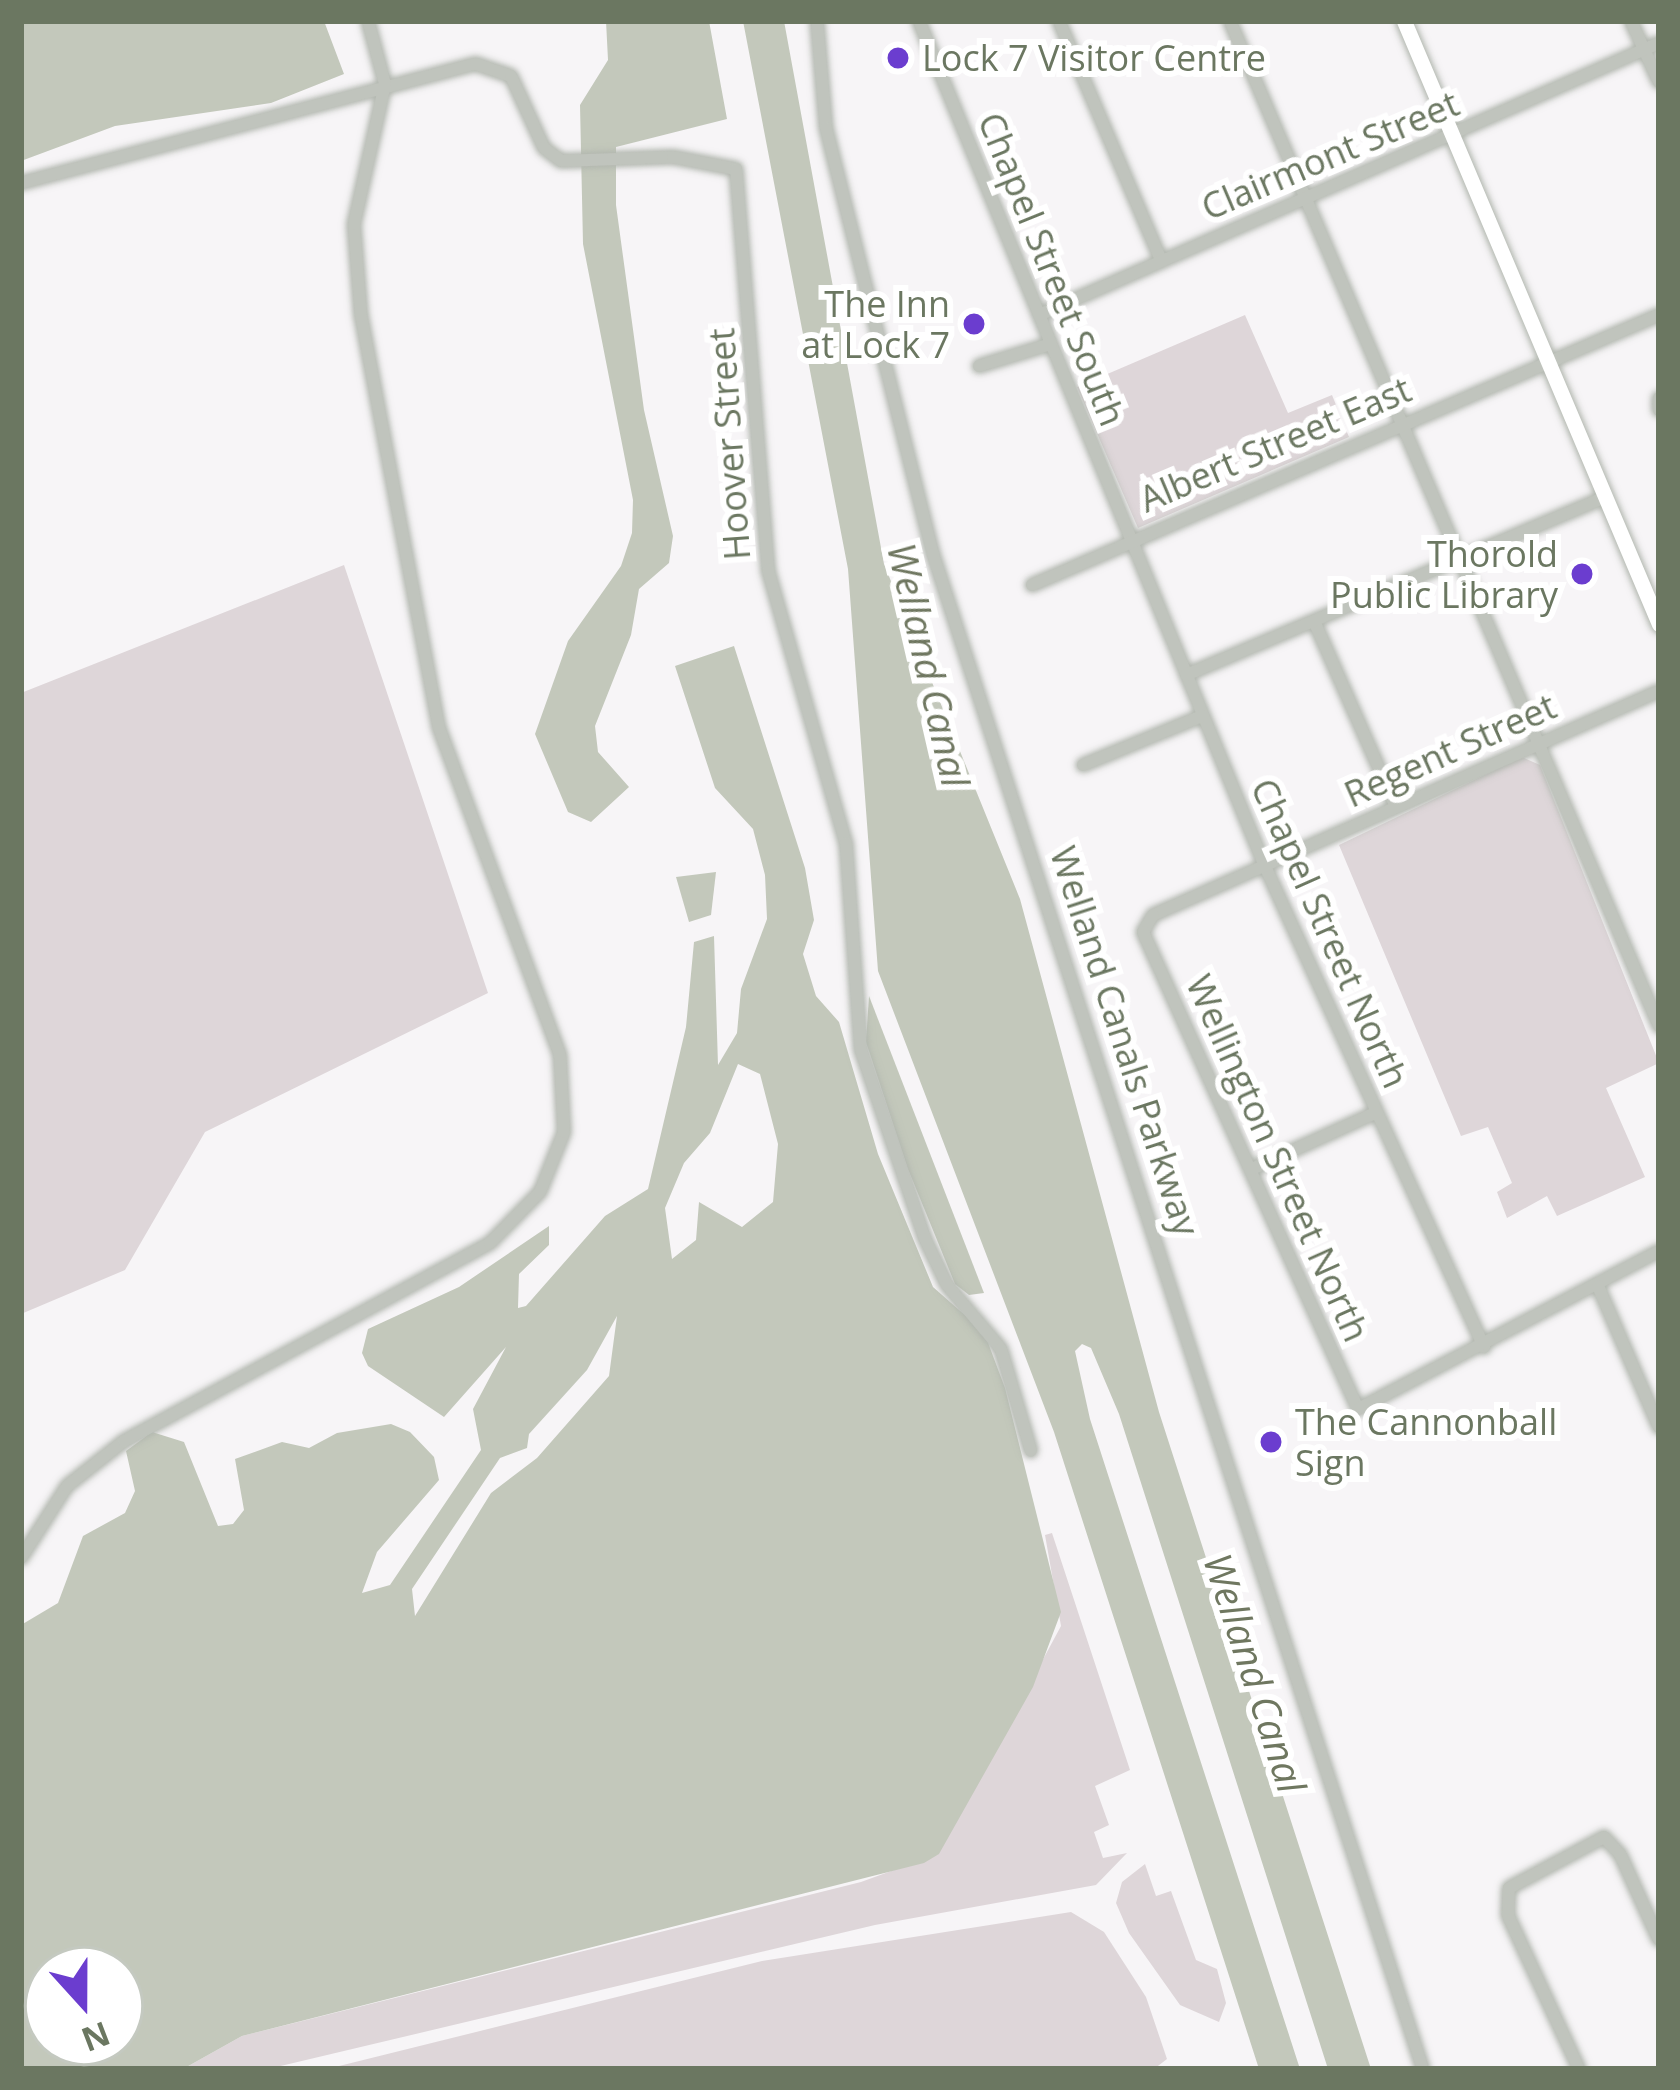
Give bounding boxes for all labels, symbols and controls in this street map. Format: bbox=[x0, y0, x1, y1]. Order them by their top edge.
place label: Lock 7 Visitor Centre bbox=[922, 36, 1266, 80]
marker: Lock 7 Visitor Centre bbox=[885, 45, 911, 71]
street label: Clairmont Street bbox=[1195, 81, 1465, 229]
street label: Chapel Street South bbox=[969, 106, 1135, 432]
place label: The Inn at Lock 7 bbox=[801, 281, 950, 366]
marker: The Inn at Lock 7 bbox=[961, 311, 987, 337]
street label: Hoover Street bbox=[699, 326, 759, 562]
street label: Albert Street East bbox=[1133, 367, 1417, 521]
place label: Thorold Public Library bbox=[1330, 531, 1558, 616]
water label: Welland Canal bbox=[878, 538, 980, 792]
marker: Thorold Public Library bbox=[1569, 561, 1595, 587]
street label: Regent Street bbox=[1338, 684, 1562, 816]
street label: Chapel Street North bbox=[1242, 772, 1418, 1094]
street label: Welland Canals Parkway bbox=[1042, 841, 1208, 1241]
street label: Wellington Street North bbox=[1178, 968, 1378, 1348]
place label: The Cannonball Sign bbox=[1295, 1399, 1557, 1484]
marker: The Cannonball Sign bbox=[1258, 1429, 1284, 1455]
water label: Welland Canal bbox=[1194, 1547, 1316, 1799]
north arrow bbox=[24, 1946, 144, 2066]
text: N bbox=[75, 2011, 117, 2063]

